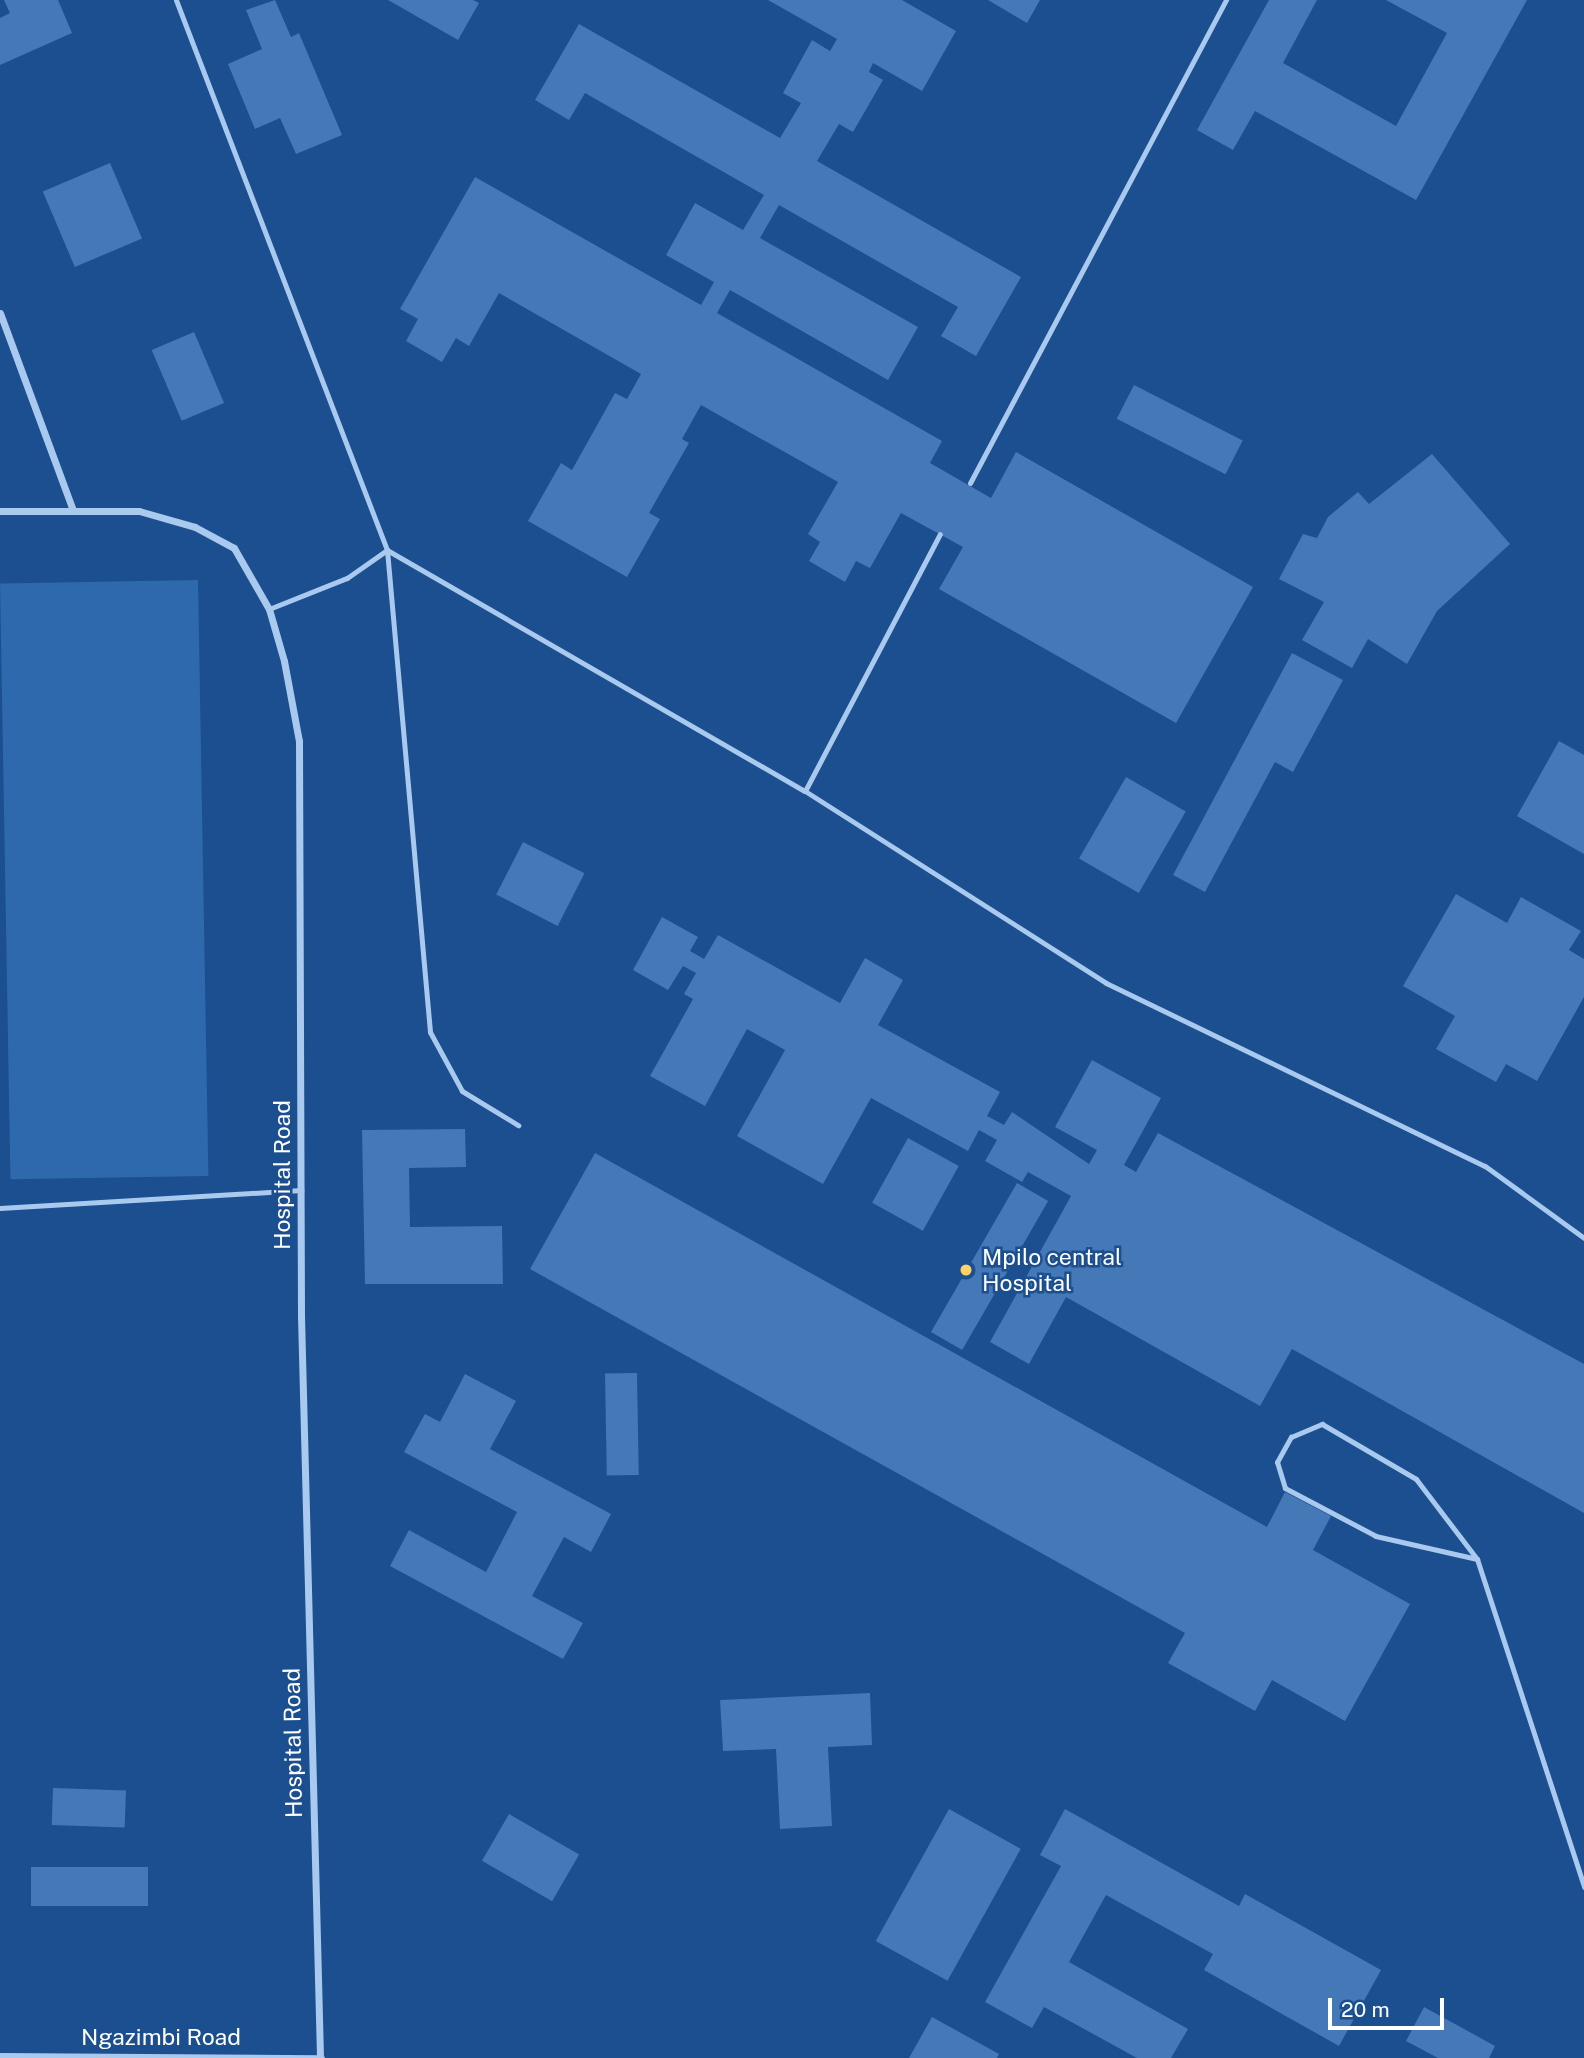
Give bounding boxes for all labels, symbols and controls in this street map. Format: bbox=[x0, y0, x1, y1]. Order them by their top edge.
street label: Hospital Road bbox=[268, 1100, 296, 1250]
place label: Mpilo central Hospital bbox=[982, 1243, 1122, 1297]
marker: Mpilo central Hospital bbox=[956, 1260, 976, 1280]
street label: Hospital Road bbox=[278, 1668, 308, 1818]
scale bar bbox=[1332, 1984, 1448, 2028]
text: 20 m bbox=[1341, 1997, 1390, 2022]
street label: Ngazimbi Road bbox=[81, 2023, 241, 2051]

